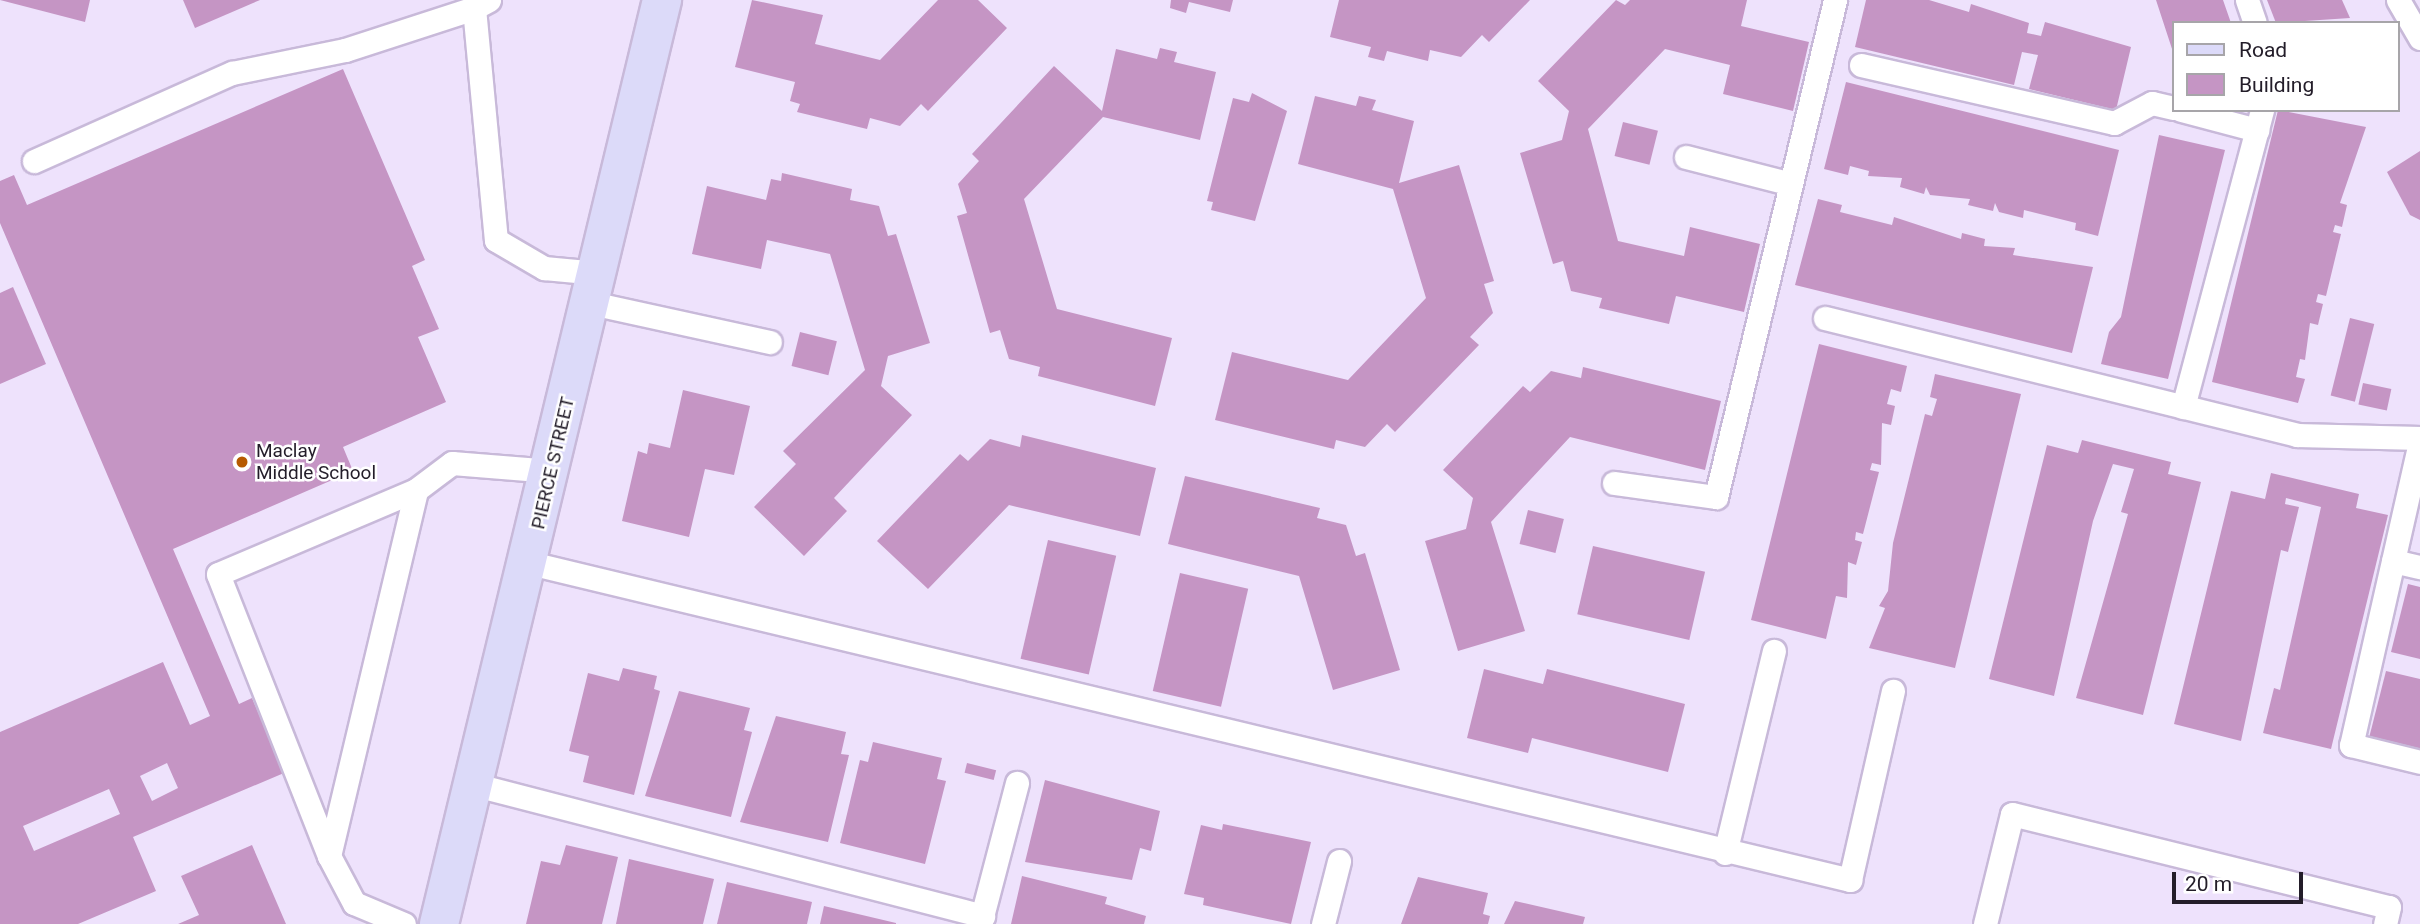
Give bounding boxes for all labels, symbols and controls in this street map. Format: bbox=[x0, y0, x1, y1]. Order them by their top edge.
legend bbox=[2172, 21, 2399, 112]
text: Road bbox=[2239, 38, 2287, 62]
text: Building bbox=[2239, 73, 2314, 97]
street label: PIERCE STREET bbox=[527, 395, 579, 531]
place label: Maclay Middle School bbox=[256, 440, 376, 484]
marker: Maclay Middle School bbox=[234, 454, 250, 470]
scale bar bbox=[2175, 858, 2306, 902]
text: 20 m bbox=[2185, 872, 2232, 896]

